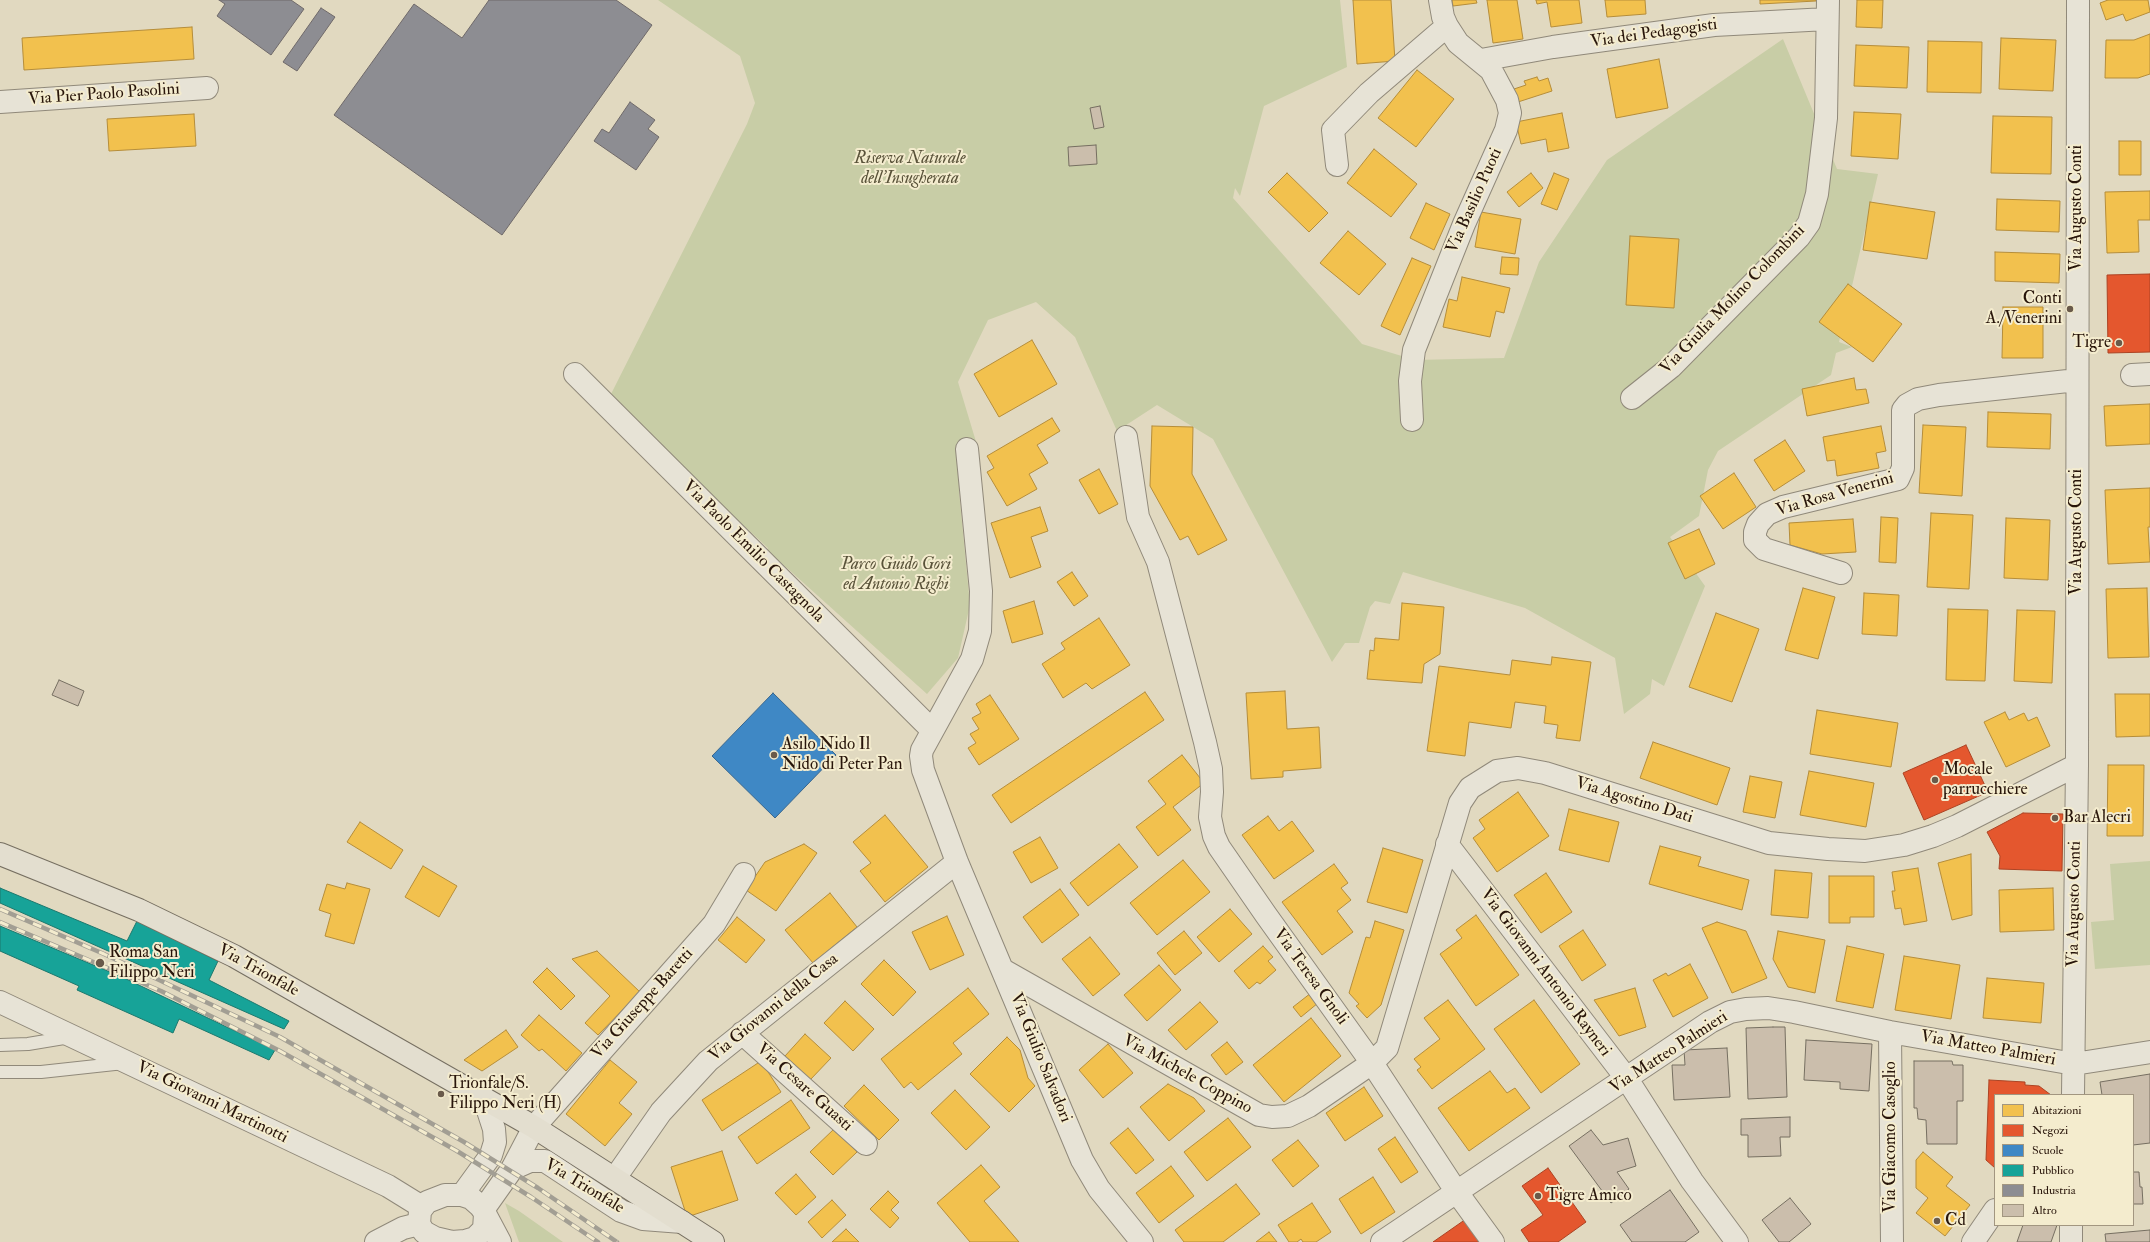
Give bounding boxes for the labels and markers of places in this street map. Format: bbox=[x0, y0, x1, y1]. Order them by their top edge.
place label: Conti A./Venerini bbox=[1986, 289, 2062, 329]
marker: Conti A./Venerini bbox=[2065, 304, 2075, 314]
place label: Tigre bbox=[2072, 333, 2111, 353]
marker: Tigre bbox=[2114, 338, 2124, 348]
place label: Asilo Nido Il Nido di Peter Pan bbox=[782, 735, 903, 775]
marker: Asilo Nido Il Nido di Peter Pan bbox=[769, 750, 779, 760]
place label: Mocale parrucchiere bbox=[1943, 760, 2028, 800]
marker: Mocale parrucchiere bbox=[1930, 775, 1940, 785]
place label: Bar Alecri bbox=[2063, 808, 2131, 828]
marker: Bar Alecri bbox=[2050, 813, 2060, 823]
place label: Roma San Filippo Neri bbox=[109, 943, 195, 983]
marker: Roma San Filippo Neri bbox=[94, 957, 106, 969]
place label: Trionfale/S. Filippo Neri (H) bbox=[449, 1074, 561, 1114]
marker: Trionfale/S. Filippo Neri (H) bbox=[436, 1089, 446, 1099]
place label: Tigre Amico bbox=[1546, 1186, 1632, 1206]
marker: Tigre Amico bbox=[1533, 1191, 1543, 1201]
place label: Cd bbox=[1945, 1211, 1966, 1231]
marker: Cd bbox=[1932, 1216, 1942, 1226]

